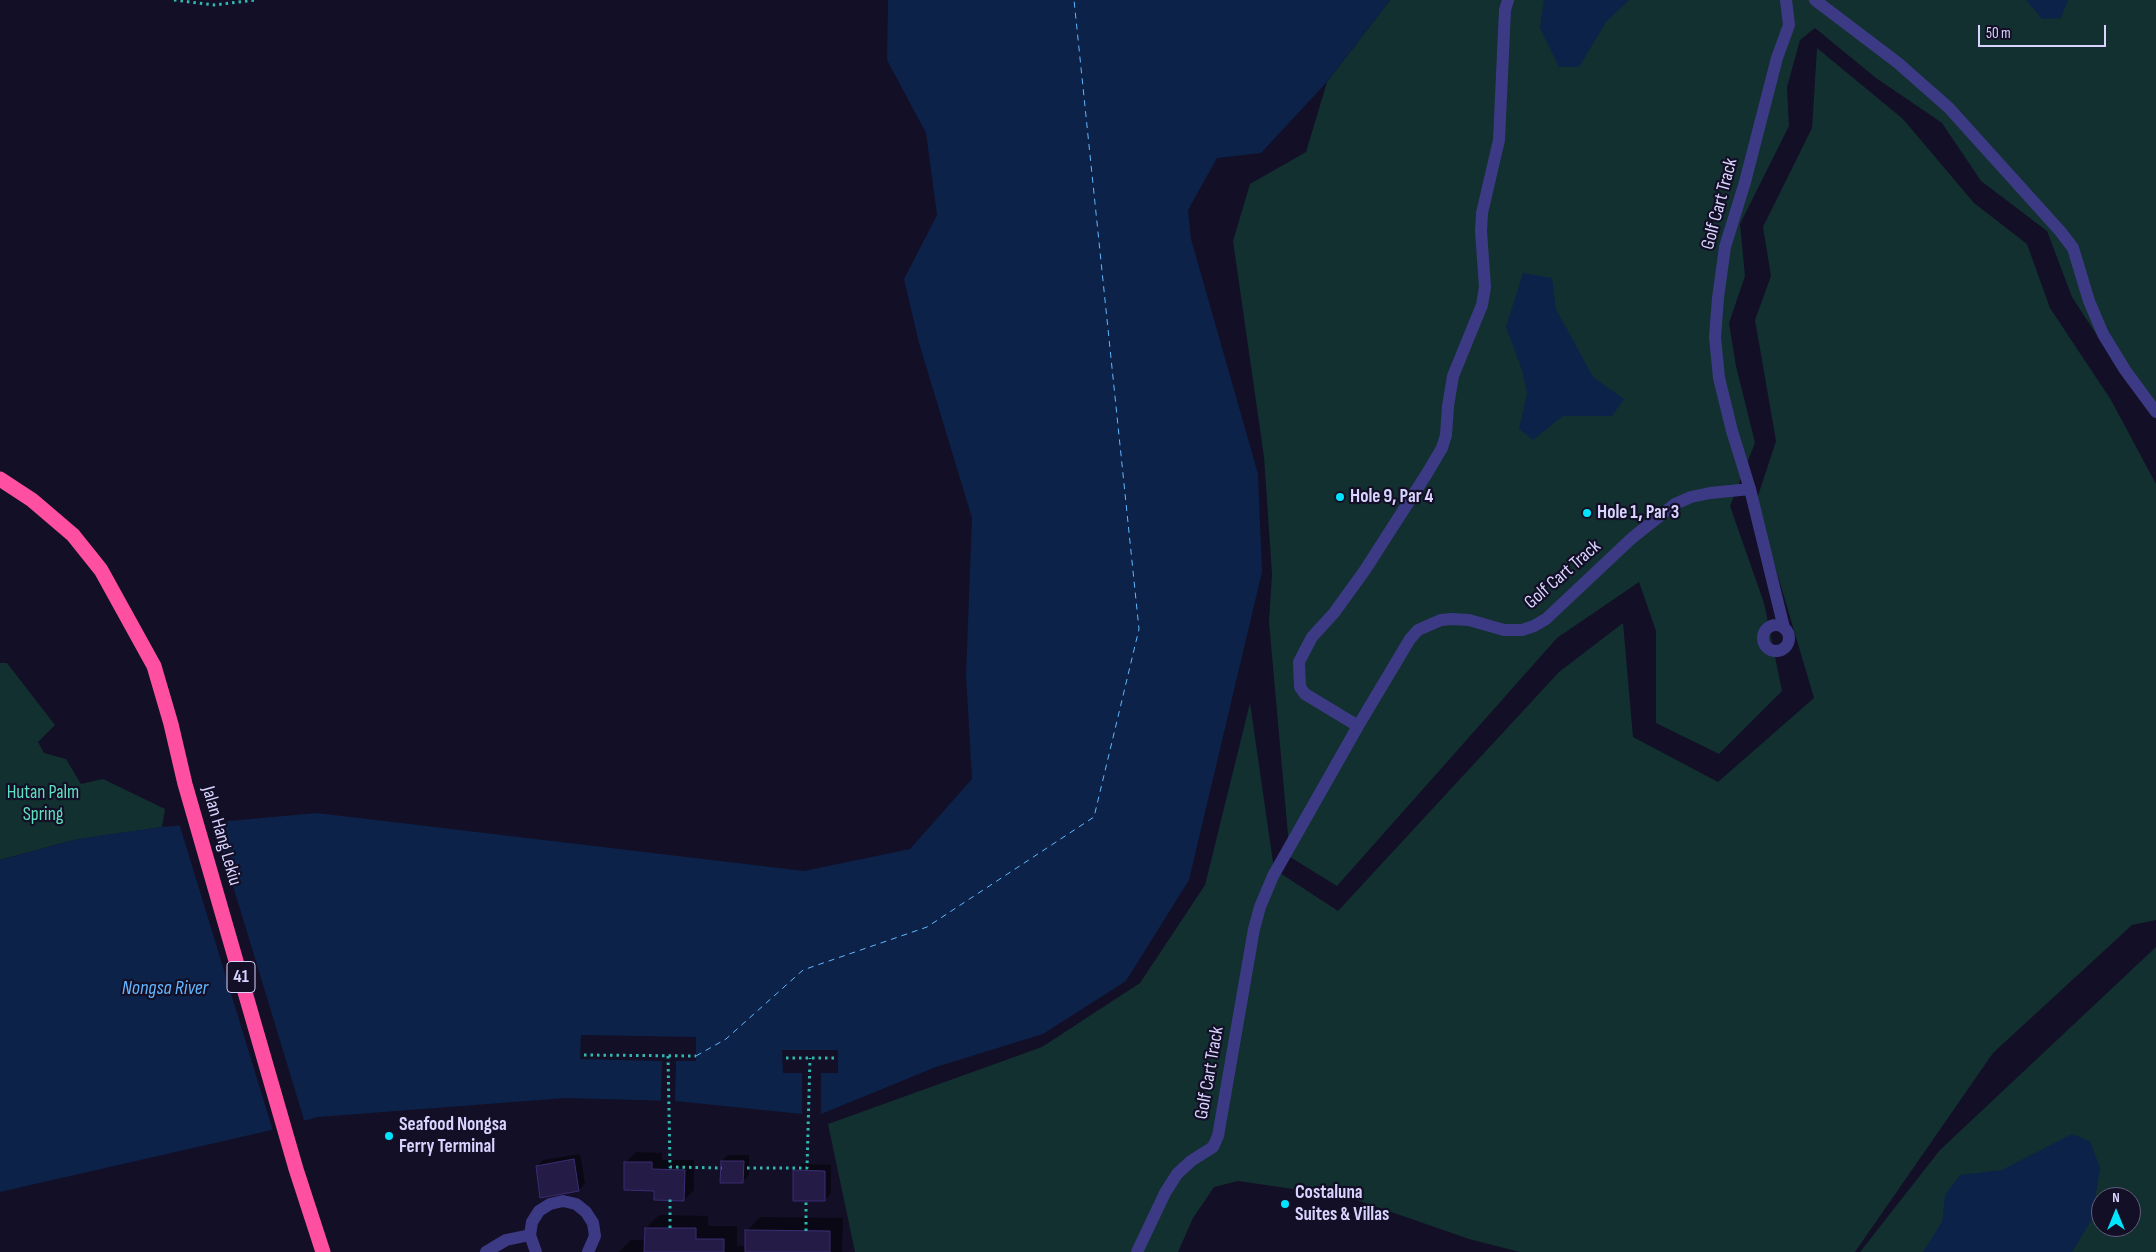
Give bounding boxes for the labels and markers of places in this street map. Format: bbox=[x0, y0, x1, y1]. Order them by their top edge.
place label: Hole 9, Par 4 bbox=[1350, 486, 1433, 508]
marker: Hole 9, Par 4 bbox=[1334, 491, 1346, 503]
place label: Hole 1, Par 3 bbox=[1597, 502, 1679, 524]
marker: Hole 1, Par 3 bbox=[1581, 507, 1593, 519]
place label: Seafood Nongsa Ferry Terminal bbox=[399, 1114, 507, 1158]
marker: Seafood Nongsa Ferry Terminal bbox=[383, 1130, 395, 1142]
place label: Costaluna Suites & Villas bbox=[1295, 1182, 1389, 1226]
marker: Costaluna Suites & Villas bbox=[1279, 1198, 1291, 1210]

